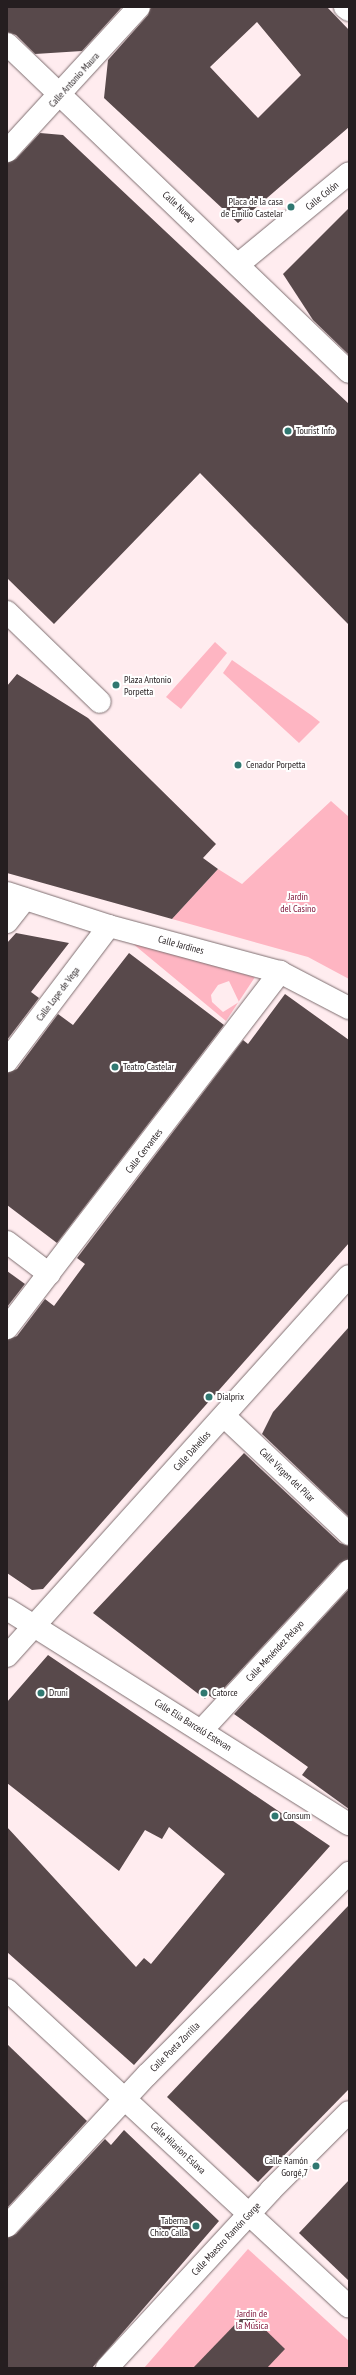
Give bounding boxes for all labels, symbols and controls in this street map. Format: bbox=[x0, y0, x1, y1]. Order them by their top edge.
street label: Calle Antonio Maura bbox=[46, 50, 102, 110]
street label: Calle Colón bbox=[303, 179, 341, 213]
street label: Calle Nueva bbox=[160, 189, 198, 225]
place label: Placa de la casa de Emilio Castelar bbox=[221, 195, 283, 218]
marker: Placa de la casa de Emilio Castelar bbox=[286, 202, 296, 212]
place label: Tourist Info bbox=[296, 425, 335, 437]
marker: Tourist Info bbox=[283, 426, 293, 436]
place label: Plaza Antonio Porpetta bbox=[124, 673, 172, 696]
marker: Plaza Antonio Porpetta bbox=[111, 680, 121, 690]
place label: Cenador Porpetta bbox=[246, 759, 306, 771]
marker: Cenador Porpetta bbox=[233, 760, 243, 770]
park label: Jardín del Casino bbox=[280, 890, 316, 914]
street label: Calle Jardines bbox=[157, 933, 205, 957]
street label: Calle Lope de Vega bbox=[34, 964, 82, 1024]
place label: Teatro Castelar bbox=[123, 1061, 174, 1073]
marker: Teatro Castelar bbox=[110, 1062, 120, 1072]
street label: Calle Cervantes bbox=[123, 1126, 165, 1176]
place label: Dialprix bbox=[217, 1391, 244, 1403]
marker: Dialprix bbox=[204, 1392, 214, 1402]
street label: Calle Dahellos bbox=[171, 1429, 213, 1473]
street label: Calle Virgen del Pilar bbox=[257, 1445, 317, 1505]
street label: Calle Menéndez Pelayo bbox=[243, 1618, 307, 1684]
place label: Druni bbox=[49, 1687, 68, 1699]
place label: Catorce bbox=[212, 1687, 238, 1699]
marker: Druni bbox=[36, 1688, 46, 1698]
marker: Catorce bbox=[199, 1688, 209, 1698]
street label: Calle Elia Barceló Estevan bbox=[152, 1696, 234, 1754]
place label: Consum bbox=[283, 1810, 310, 1822]
marker: Consum bbox=[270, 1811, 280, 1821]
street label: Calle Poeta Zorrilla bbox=[148, 2020, 202, 2074]
street label: Calle Hilarion Eslava bbox=[148, 2119, 208, 2177]
place label: Calle Ramón Gorgé,7 bbox=[265, 2154, 308, 2178]
marker: Calle Ramón Gorgé,7 bbox=[311, 2161, 321, 2171]
street label: Calle Maestro Ramón Gorge bbox=[189, 2200, 263, 2278]
place label: Taberna Chico Calla bbox=[150, 2214, 188, 2238]
marker: Taberna Chico Calla bbox=[191, 2221, 201, 2231]
park label: Jardín de la Música bbox=[236, 2307, 268, 2330]

